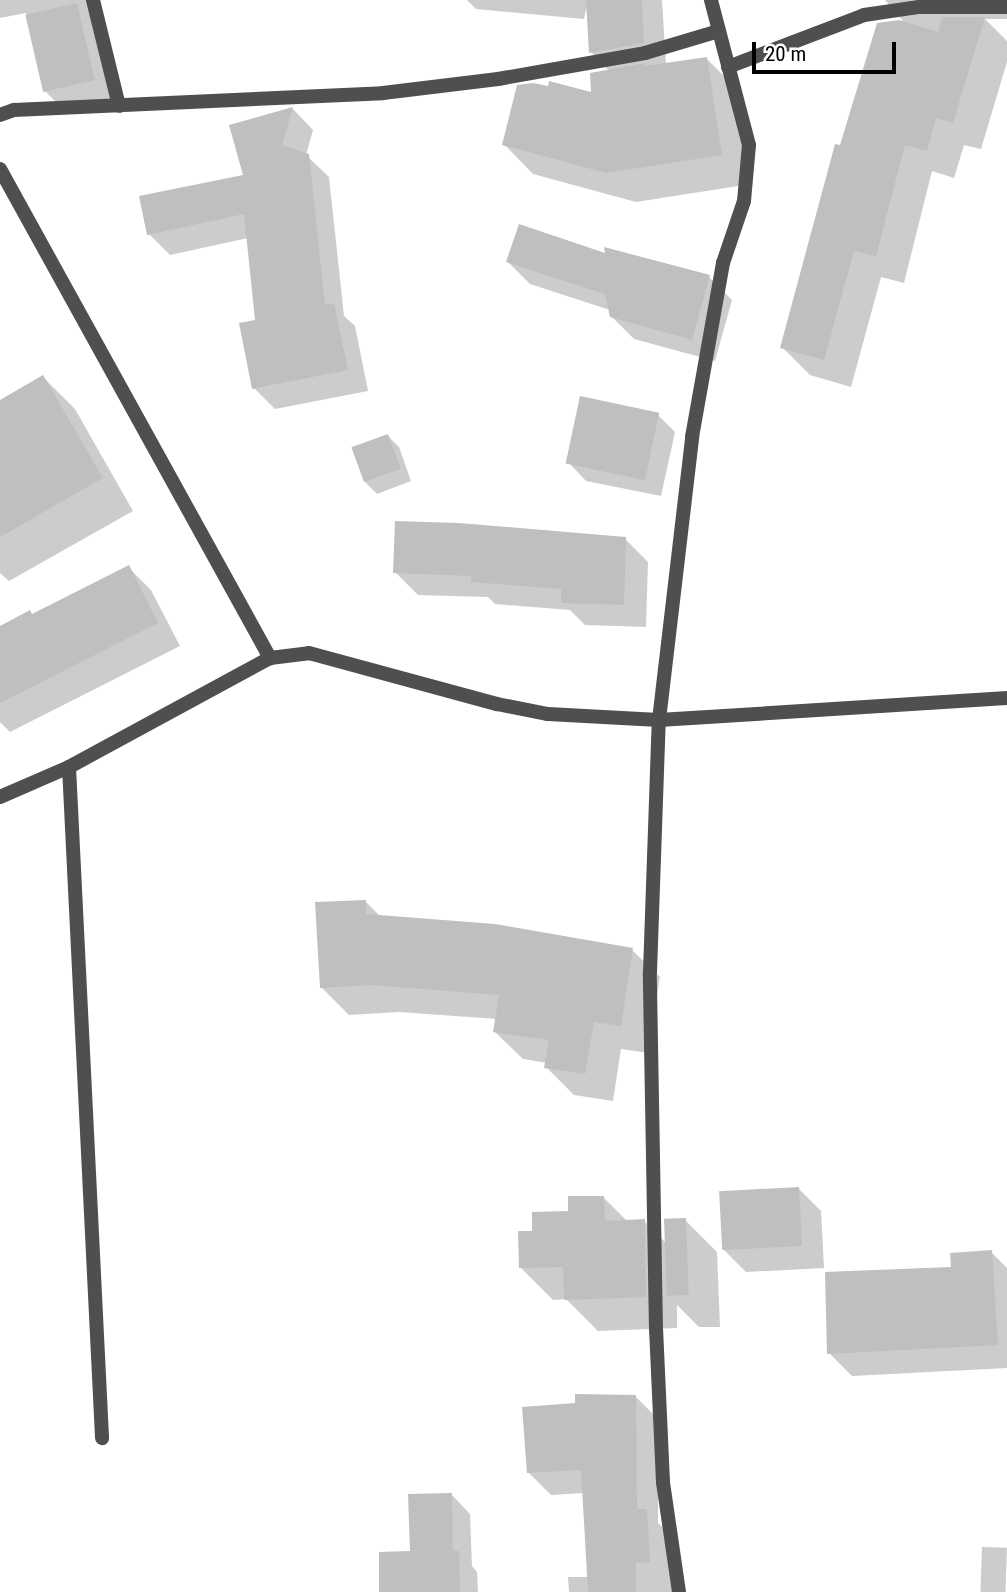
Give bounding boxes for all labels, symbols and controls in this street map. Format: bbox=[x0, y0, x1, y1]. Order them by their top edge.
scale bar bbox=[755, 28, 898, 72]
text: 20 m bbox=[765, 42, 806, 66]

